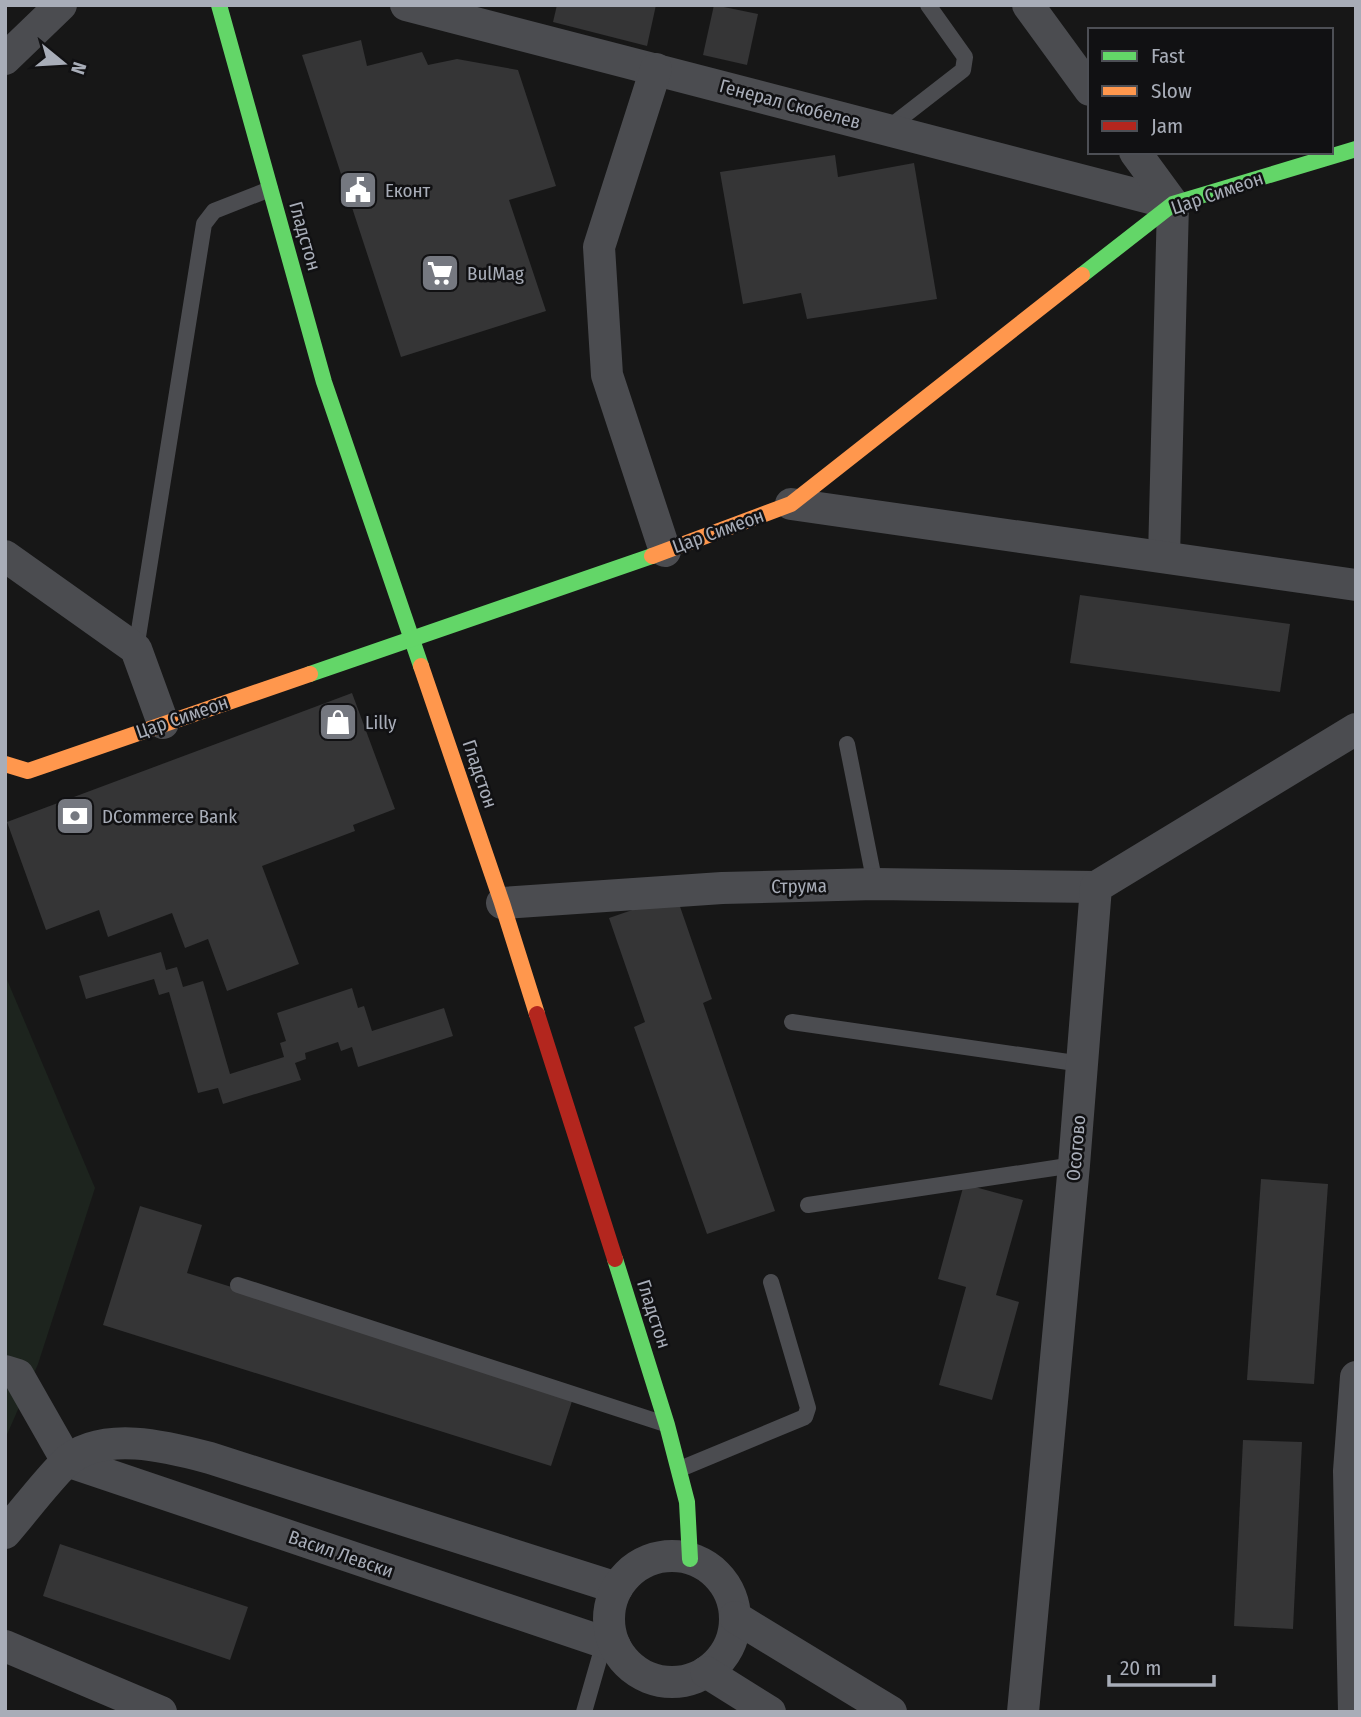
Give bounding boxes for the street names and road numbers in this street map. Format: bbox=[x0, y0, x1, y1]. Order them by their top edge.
street label: Генерал Скобелев bbox=[717, 74, 863, 134]
street label: Цар Симеон bbox=[1168, 167, 1266, 219]
street label: Гладстон bbox=[284, 199, 326, 273]
street label: Цар Симеон bbox=[669, 504, 767, 558]
street label: Цар Симеон bbox=[133, 691, 231, 743]
street label: Гладстон bbox=[458, 737, 502, 811]
street label: Струма bbox=[771, 874, 827, 898]
street label: Осогово bbox=[1062, 1114, 1090, 1182]
street label: Гладстон bbox=[632, 1277, 676, 1351]
street label: Васил Левски bbox=[285, 1525, 397, 1583]

